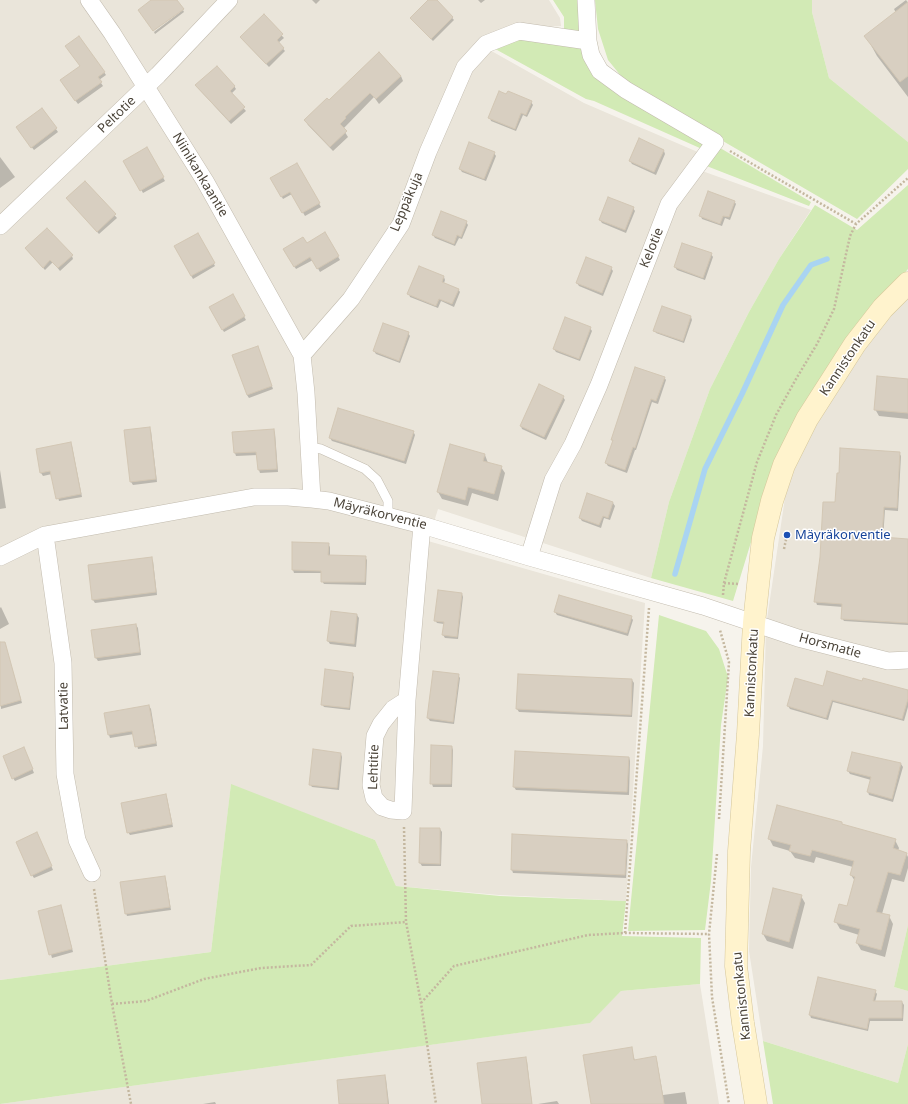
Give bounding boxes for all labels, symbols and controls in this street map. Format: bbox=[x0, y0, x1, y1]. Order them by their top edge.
street label: Peltotie bbox=[95, 93, 139, 137]
street label: Niinikankaantie bbox=[169, 130, 231, 220]
street label: Leppäkuja bbox=[388, 170, 426, 234]
street label: Kelotie bbox=[637, 226, 667, 270]
street label: Kannistonkatu bbox=[817, 317, 879, 399]
street label: Mäyräkorventie bbox=[332, 495, 428, 533]
place label: Mäyräkorventie bbox=[795, 527, 891, 543]
marker: Mäyräkorventie bbox=[782, 530, 792, 540]
street label: Kannistonkatu bbox=[742, 628, 762, 718]
street label: Horsmatie bbox=[797, 630, 863, 662]
street label: Latvatie bbox=[56, 682, 72, 730]
street label: Lehtitie bbox=[365, 744, 383, 790]
street label: Kannistonkatu bbox=[730, 951, 754, 1041]

